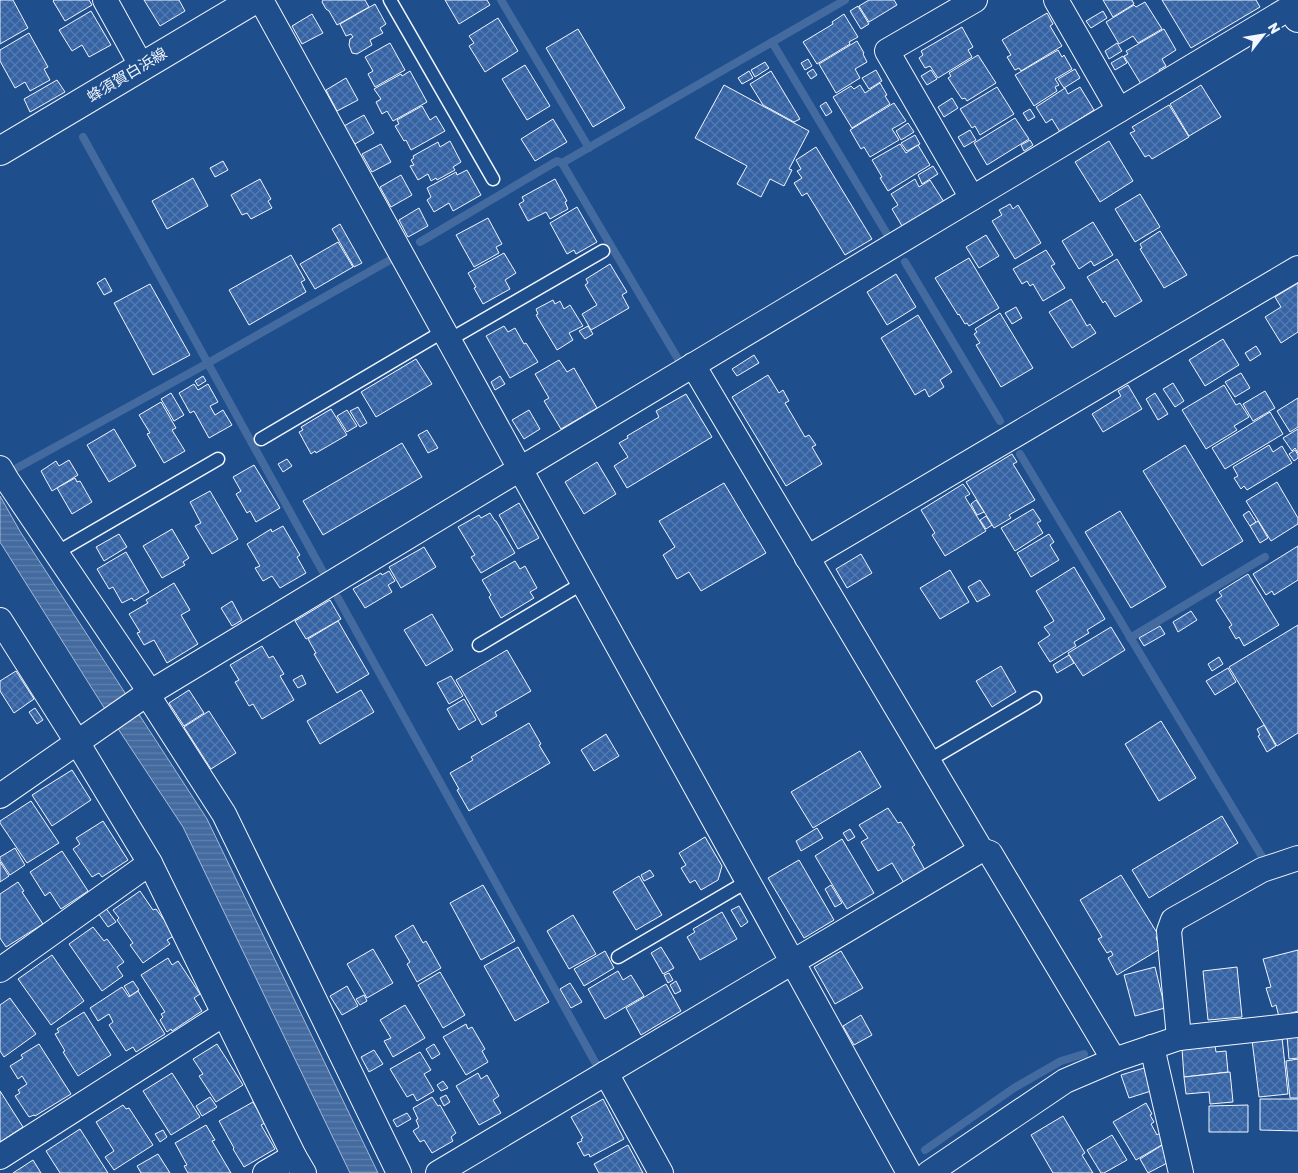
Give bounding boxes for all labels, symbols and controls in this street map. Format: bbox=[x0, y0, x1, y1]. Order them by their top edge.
north arrow bbox=[1238, 10, 1288, 60]
text: N bbox=[1264, 20, 1284, 37]
street label: 蜂須賀白浜線 bbox=[84, 44, 170, 106]

